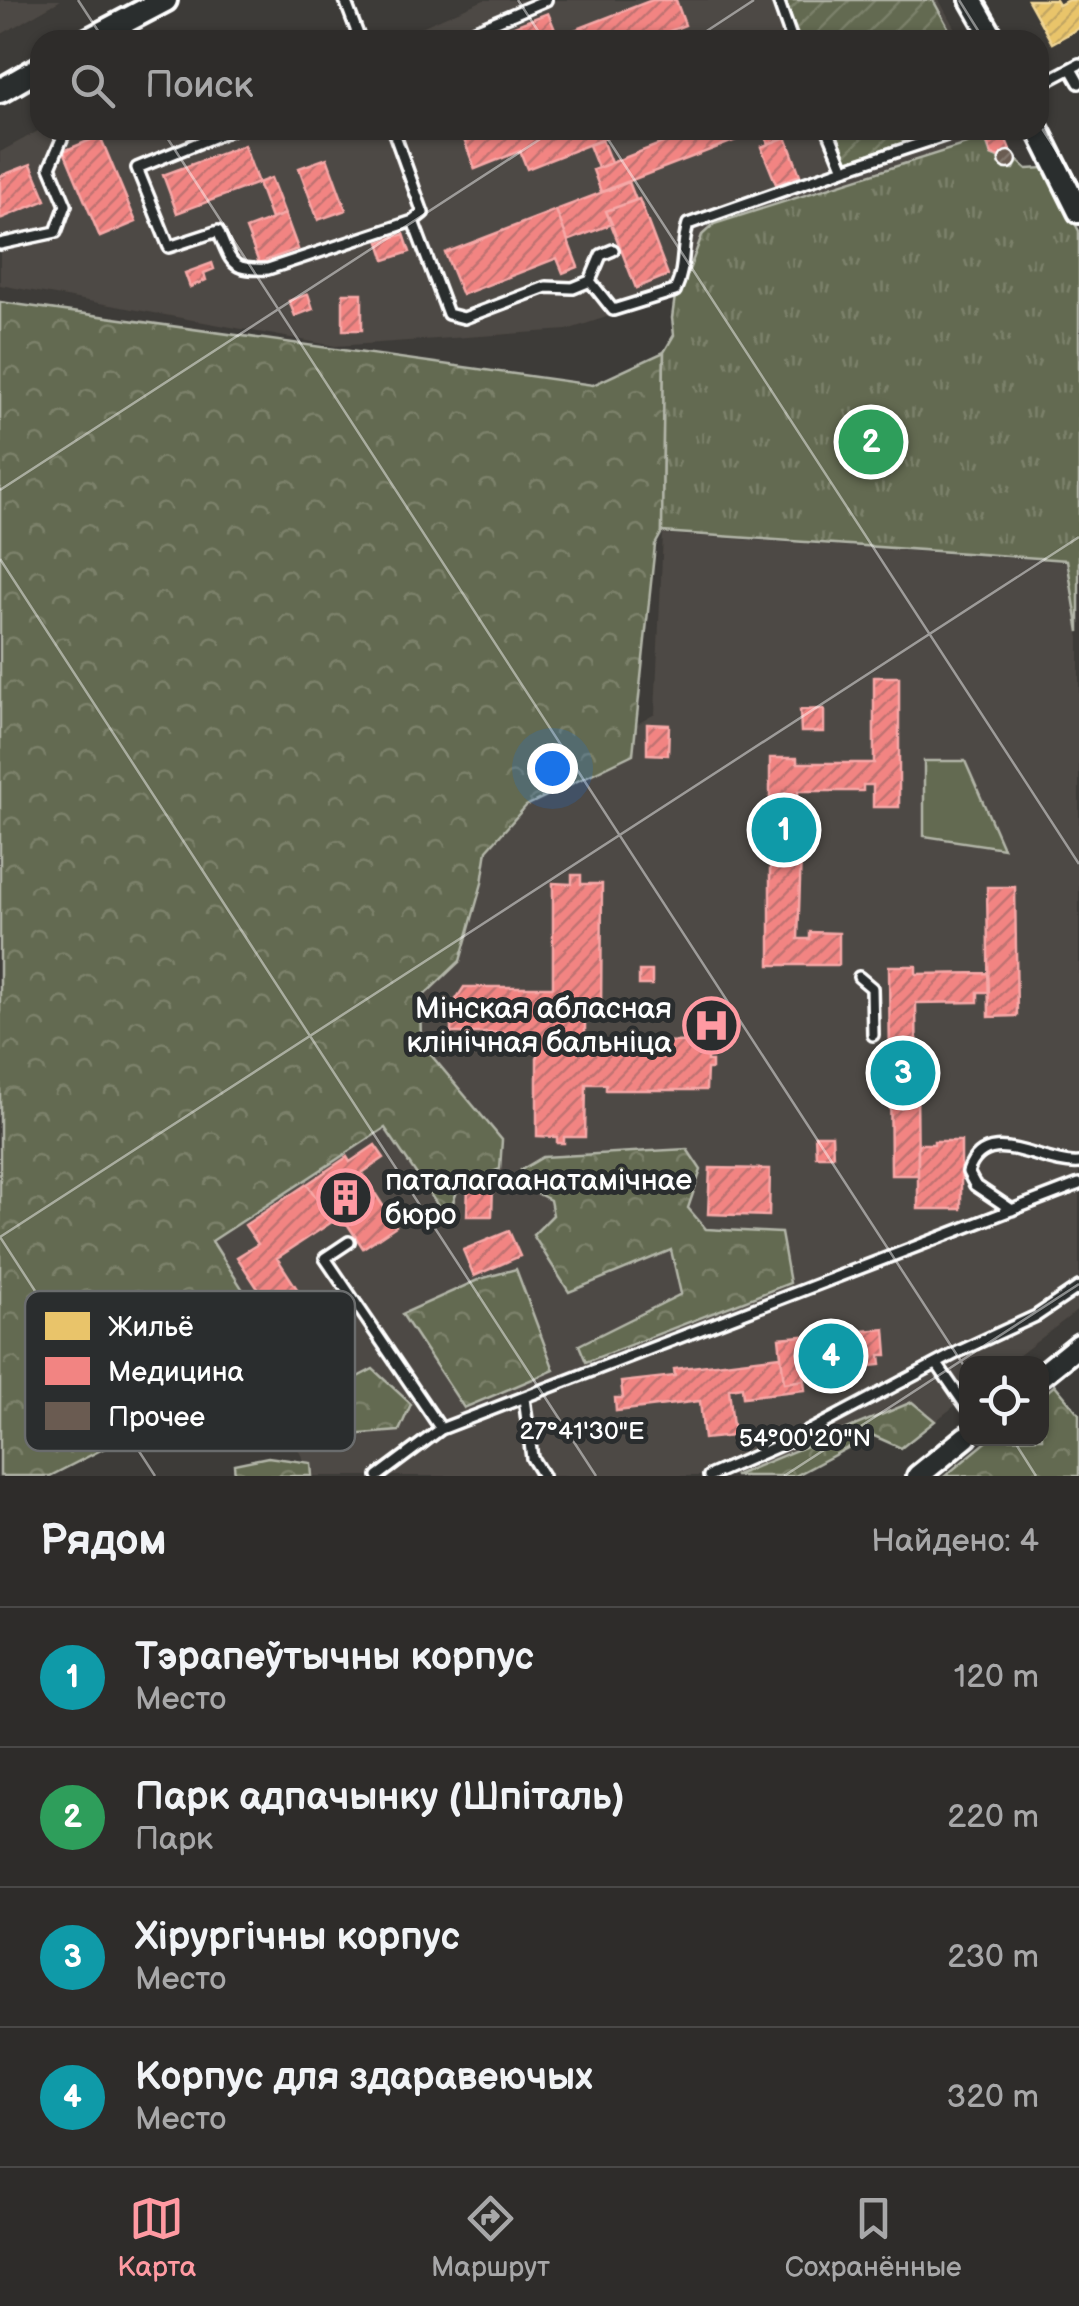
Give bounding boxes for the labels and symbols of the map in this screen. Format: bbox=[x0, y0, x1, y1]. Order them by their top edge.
pin: 2 bbox=[838, 404, 904, 480]
your location bbox=[527, 743, 578, 794]
pin: 1 bbox=[752, 792, 816, 868]
place label: Мінская абласная клінічная бальніца bbox=[406, 991, 672, 1061]
hospital icon: Мінская абласная клінічная бальніца bbox=[681, 995, 741, 1055]
pin: 3 bbox=[870, 1036, 936, 1110]
place label: паталагаанатамічнае бюро bbox=[385, 1163, 692, 1233]
building icon: паталагаанатамічнае бюро bbox=[316, 1167, 376, 1227]
legend bbox=[25, 1291, 355, 1451]
text: Жильё bbox=[108, 1311, 193, 1344]
pin: 4 bbox=[798, 1318, 864, 1394]
text: Медицина bbox=[108, 1356, 245, 1389]
text: Прочее bbox=[108, 1401, 205, 1434]
text: 27°41'30"E bbox=[520, 1416, 644, 1447]
text: 54°00'20"N bbox=[739, 1423, 871, 1454]

